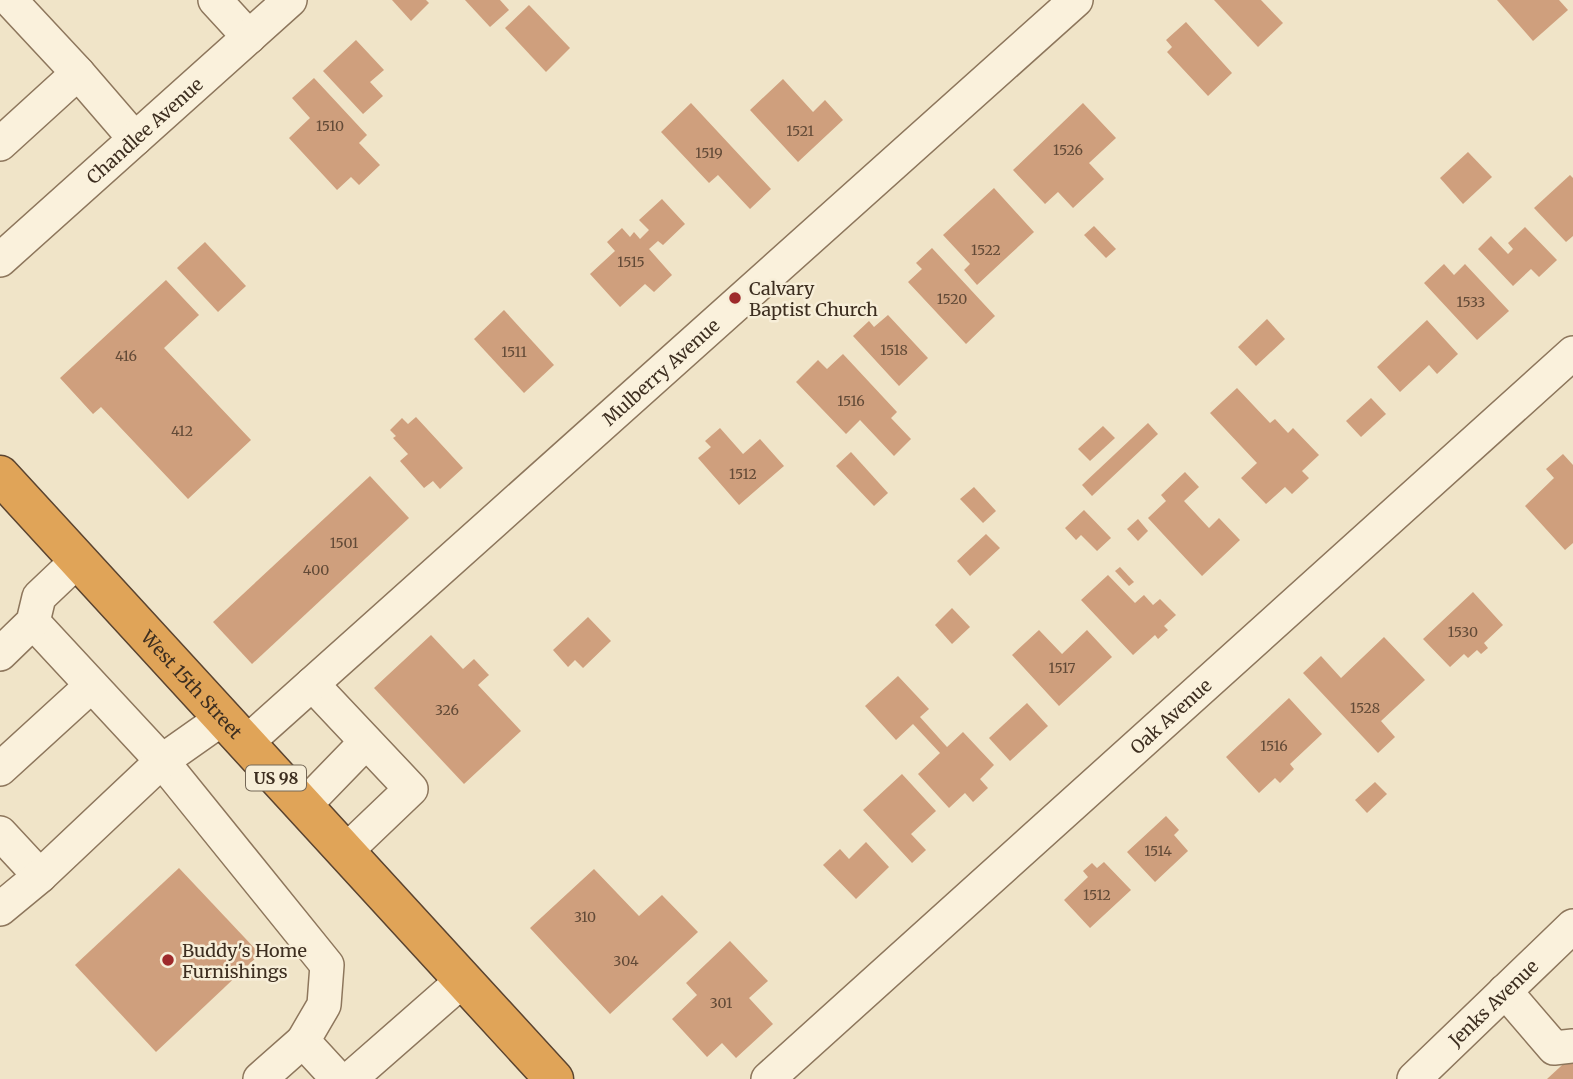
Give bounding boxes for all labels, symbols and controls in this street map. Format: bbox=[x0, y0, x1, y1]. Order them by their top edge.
street label: Chandlee Avenue bbox=[82, 72, 207, 189]
house number: 1510 bbox=[316, 117, 344, 135]
house number: 1521 bbox=[786, 122, 814, 140]
house number: 1526 bbox=[1053, 141, 1083, 159]
house number: 1519 bbox=[695, 144, 723, 162]
house number: 1522 bbox=[971, 241, 1001, 259]
house number: 1515 bbox=[617, 253, 645, 271]
place label: Calvary Baptist Church bbox=[749, 277, 878, 321]
marker: Calvary Baptist Church bbox=[727, 290, 743, 306]
house number: 1520 bbox=[937, 290, 967, 308]
house number: 1533 bbox=[1457, 293, 1485, 311]
street label: Mulberry Avenue bbox=[597, 313, 724, 430]
house number: 1518 bbox=[880, 341, 908, 359]
house number: 1511 bbox=[501, 343, 527, 361]
house number: 416 bbox=[115, 347, 137, 365]
house number: 1516 bbox=[837, 392, 865, 410]
house number: 412 bbox=[171, 422, 193, 440]
house number: 1512 bbox=[729, 465, 757, 483]
house number: 1501 bbox=[330, 534, 358, 552]
house number: 400 bbox=[303, 561, 329, 579]
house number: 1530 bbox=[1448, 623, 1478, 641]
street label: West 15th Street bbox=[136, 625, 247, 743]
house number: 1517 bbox=[1049, 659, 1075, 677]
street label: Oak Avenue bbox=[1125, 673, 1216, 759]
house number: 1528 bbox=[1350, 699, 1380, 717]
house number: 326 bbox=[435, 701, 459, 719]
house number: 1516 bbox=[1260, 737, 1288, 755]
road number: US 98 bbox=[246, 765, 306, 790]
house number: 1514 bbox=[1144, 842, 1172, 860]
house number: 1512 bbox=[1083, 886, 1111, 904]
house number: 310 bbox=[574, 908, 596, 926]
place label: Buddy's Home Furnishings bbox=[182, 939, 307, 983]
marker: Buddy's Home Furnishings bbox=[160, 952, 176, 968]
house number: 304 bbox=[613, 952, 639, 970]
street label: Jenks Avenue bbox=[1443, 955, 1543, 1052]
house number: 301 bbox=[710, 994, 732, 1012]

